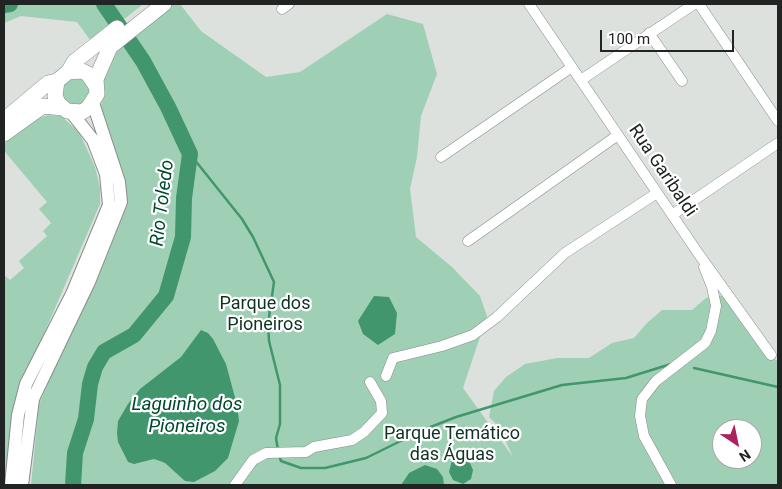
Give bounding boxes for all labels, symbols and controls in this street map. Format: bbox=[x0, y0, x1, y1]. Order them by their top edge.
scale bar bbox=[602, 20, 736, 52]
text: 100 m bbox=[608, 30, 650, 48]
street label: Rua Garibaldi bbox=[623, 121, 701, 221]
water label: Rio Toledo bbox=[146, 159, 180, 247]
park label: Parque dos Pioneiros bbox=[220, 293, 310, 336]
water label: Laguinho dos Pioneiros bbox=[132, 394, 242, 438]
north arrow bbox=[712, 419, 762, 469]
park label: Parque Temático das Águas bbox=[384, 423, 520, 466]
text: N bbox=[736, 446, 753, 465]

